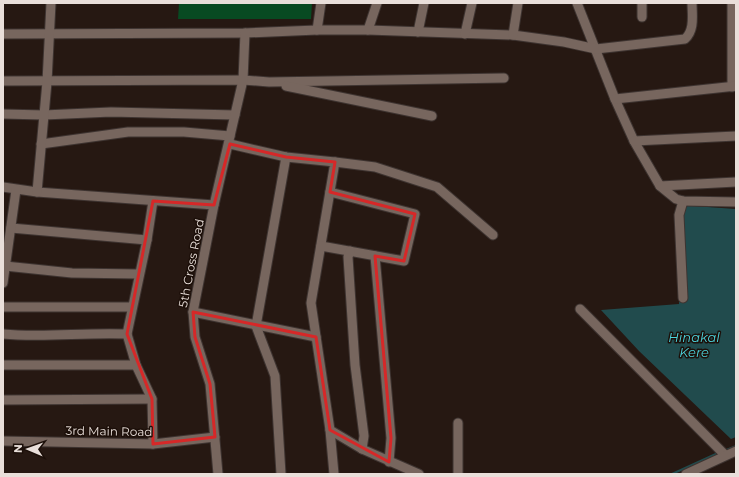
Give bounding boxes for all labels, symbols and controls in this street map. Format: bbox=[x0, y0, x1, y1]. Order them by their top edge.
street label: 5th Cross Road bbox=[175, 217, 207, 309]
water label: Hinakal Kere bbox=[668, 329, 720, 360]
street label: 3rd Main Road bbox=[65, 423, 153, 439]
north arrow bbox=[8, 429, 48, 469]
text: N bbox=[11, 444, 25, 453]

